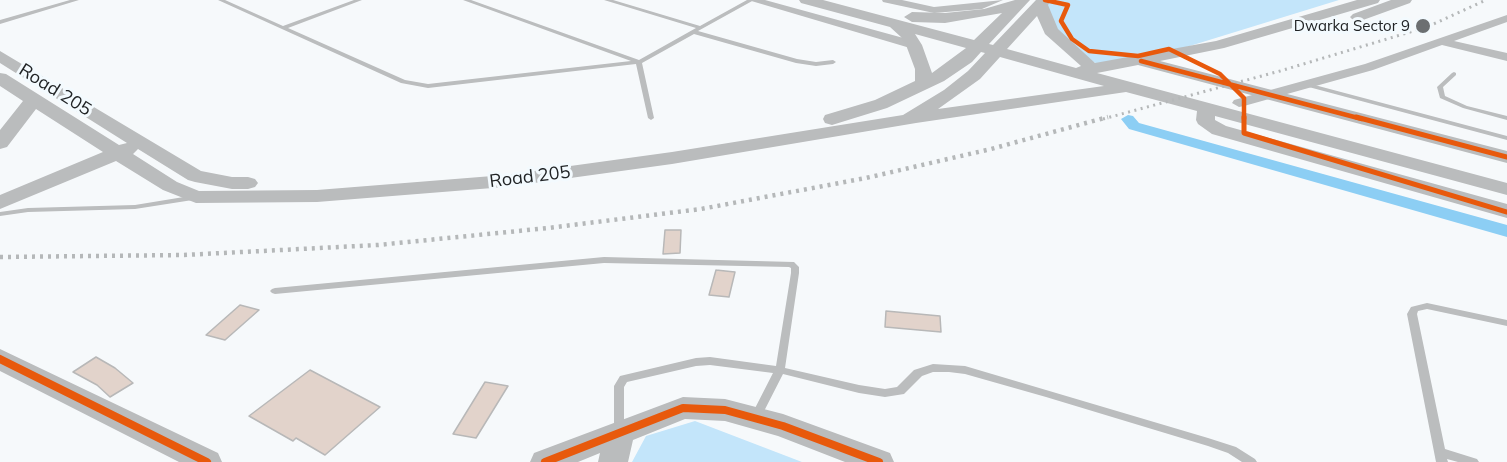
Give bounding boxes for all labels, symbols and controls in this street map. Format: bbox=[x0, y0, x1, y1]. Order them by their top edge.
place label: Dwarka Sector 9 bbox=[1294, 17, 1410, 35]
marker: Dwarka Sector 9 bbox=[1414, 17, 1432, 35]
street label: Road 205 bbox=[15, 59, 95, 121]
street label: Road 205 bbox=[488, 161, 572, 193]

